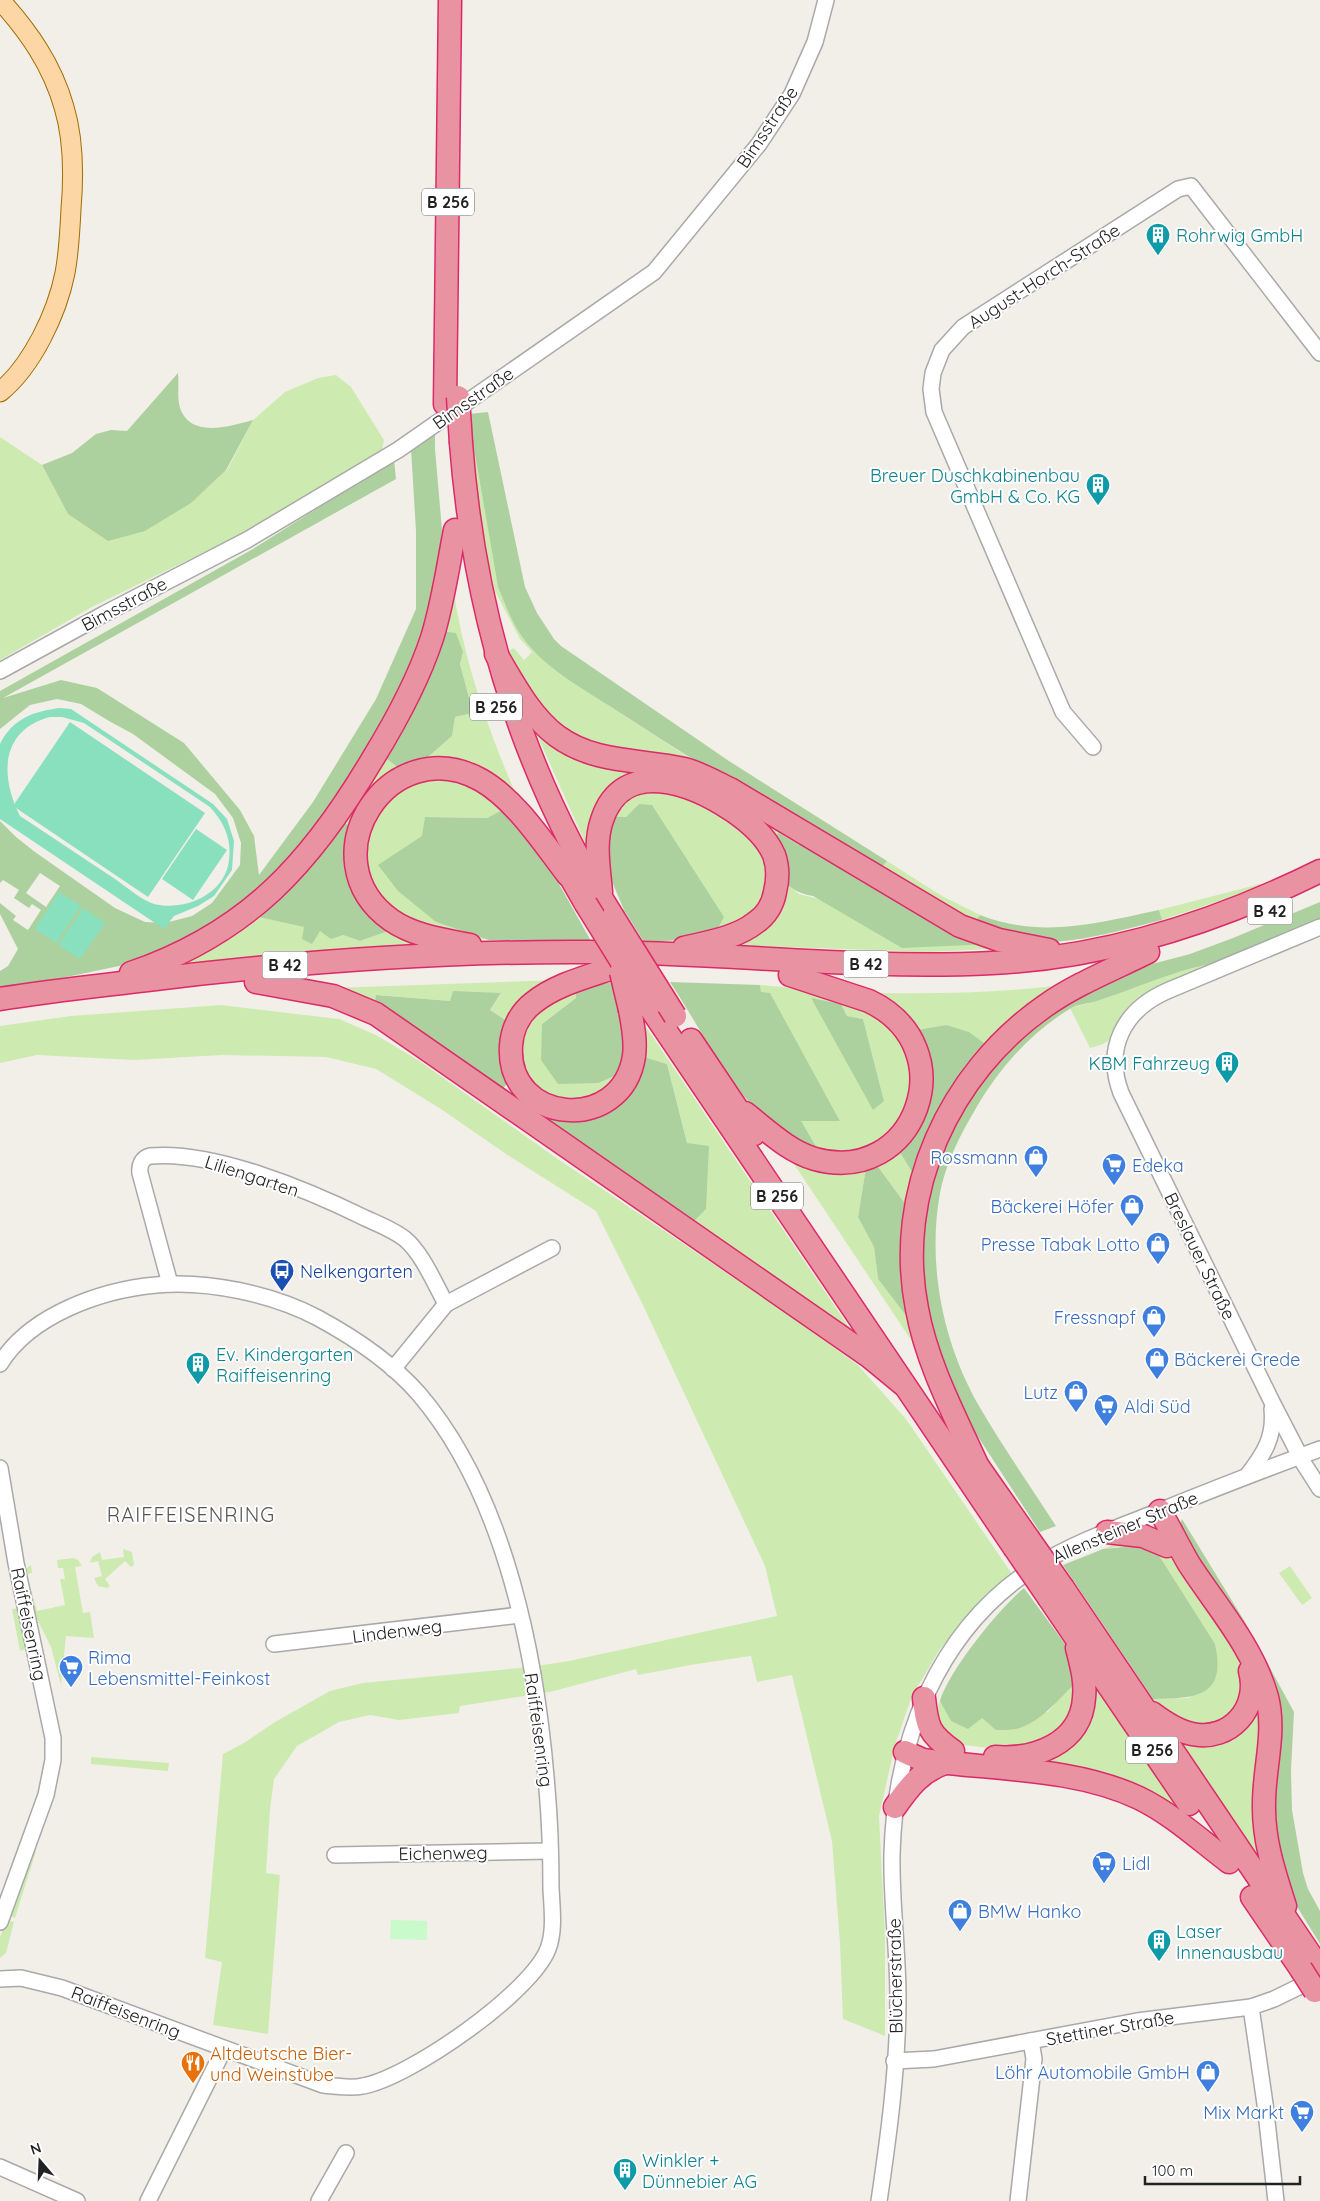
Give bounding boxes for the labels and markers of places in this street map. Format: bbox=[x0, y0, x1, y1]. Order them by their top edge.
building icon: Rohrwig GmbH bbox=[1145, 222, 1171, 256]
place label: Rohrwig GmbH bbox=[1176, 224, 1303, 247]
place label: Breuer Duschkabinenbau GmbH & Co. KG bbox=[870, 464, 1080, 508]
building icon: Breuer Duschkabinenbau GmbH & Co. KG bbox=[1085, 472, 1111, 506]
building icon: KBM Fahrzeug bbox=[1214, 1050, 1240, 1084]
place label: KBM Fahrzeug bbox=[1089, 1052, 1210, 1075]
shop icon: Rossmann bbox=[1023, 1144, 1049, 1178]
place label: Rossmann bbox=[930, 1146, 1018, 1169]
supermarket icon: Edeka bbox=[1101, 1152, 1127, 1186]
place label: Edeka bbox=[1132, 1154, 1184, 1177]
shop icon: Bäckerei Höfer bbox=[1119, 1193, 1145, 1227]
place label: Bäckerei Höfer bbox=[990, 1195, 1114, 1218]
shop icon: Presse Tabak Lotto bbox=[1145, 1231, 1171, 1265]
place label: Presse Tabak Lotto bbox=[981, 1233, 1140, 1256]
bus stop icon: Nelkengarten bbox=[269, 1258, 295, 1292]
place label: Nelkengarten bbox=[300, 1260, 413, 1283]
shop icon: Fressnapf bbox=[1141, 1304, 1167, 1338]
place label: Fressnapf bbox=[1054, 1306, 1137, 1329]
place label: Ev. Kindergarten Raiffeisenring bbox=[216, 1343, 353, 1387]
shop icon: Bäckerei Crede bbox=[1144, 1346, 1170, 1380]
place label: Bäckerei Crede bbox=[1174, 1348, 1300, 1371]
building icon: Ev. Kindergarten Raiffeisenring bbox=[185, 1351, 211, 1385]
shop icon: Lutz bbox=[1063, 1379, 1089, 1413]
place label: Lutz bbox=[1023, 1381, 1058, 1404]
supermarket icon: Aldi Süd bbox=[1093, 1393, 1119, 1427]
place label: Aldi Süd bbox=[1124, 1395, 1191, 1418]
place label: Rima Lebensmittel-Feinkost bbox=[88, 1646, 270, 1690]
supermarket icon: Rima Lebensmittel-Feinkost bbox=[58, 1654, 84, 1688]
supermarket icon: Lidl bbox=[1091, 1850, 1117, 1884]
place label: Lidl bbox=[1122, 1852, 1150, 1875]
shop icon: BMW Hanko bbox=[947, 1898, 973, 1932]
place label: BMW Hanko bbox=[978, 1900, 1081, 1923]
place label: Laser Innenausbau bbox=[1176, 1920, 1283, 1964]
building icon: Laser Innenausbau bbox=[1146, 1928, 1172, 1962]
place label: Altdeutsche Bier- und Weinstube bbox=[210, 2042, 352, 2086]
restaurant icon: Altdeutsche Bier- und Weinstube bbox=[180, 2050, 206, 2084]
shop icon: Löhr Automobile GmbH bbox=[1195, 2059, 1221, 2093]
place label: Löhr Automobile GmbH bbox=[995, 2061, 1190, 2084]
supermarket icon: Mix Markt bbox=[1289, 2099, 1315, 2133]
place label: Mix Markt bbox=[1203, 2101, 1284, 2124]
place label: Winkler + Dünnebier AG bbox=[642, 2149, 757, 2193]
building icon: Winkler + Dünnebier AG bbox=[612, 2157, 638, 2191]

